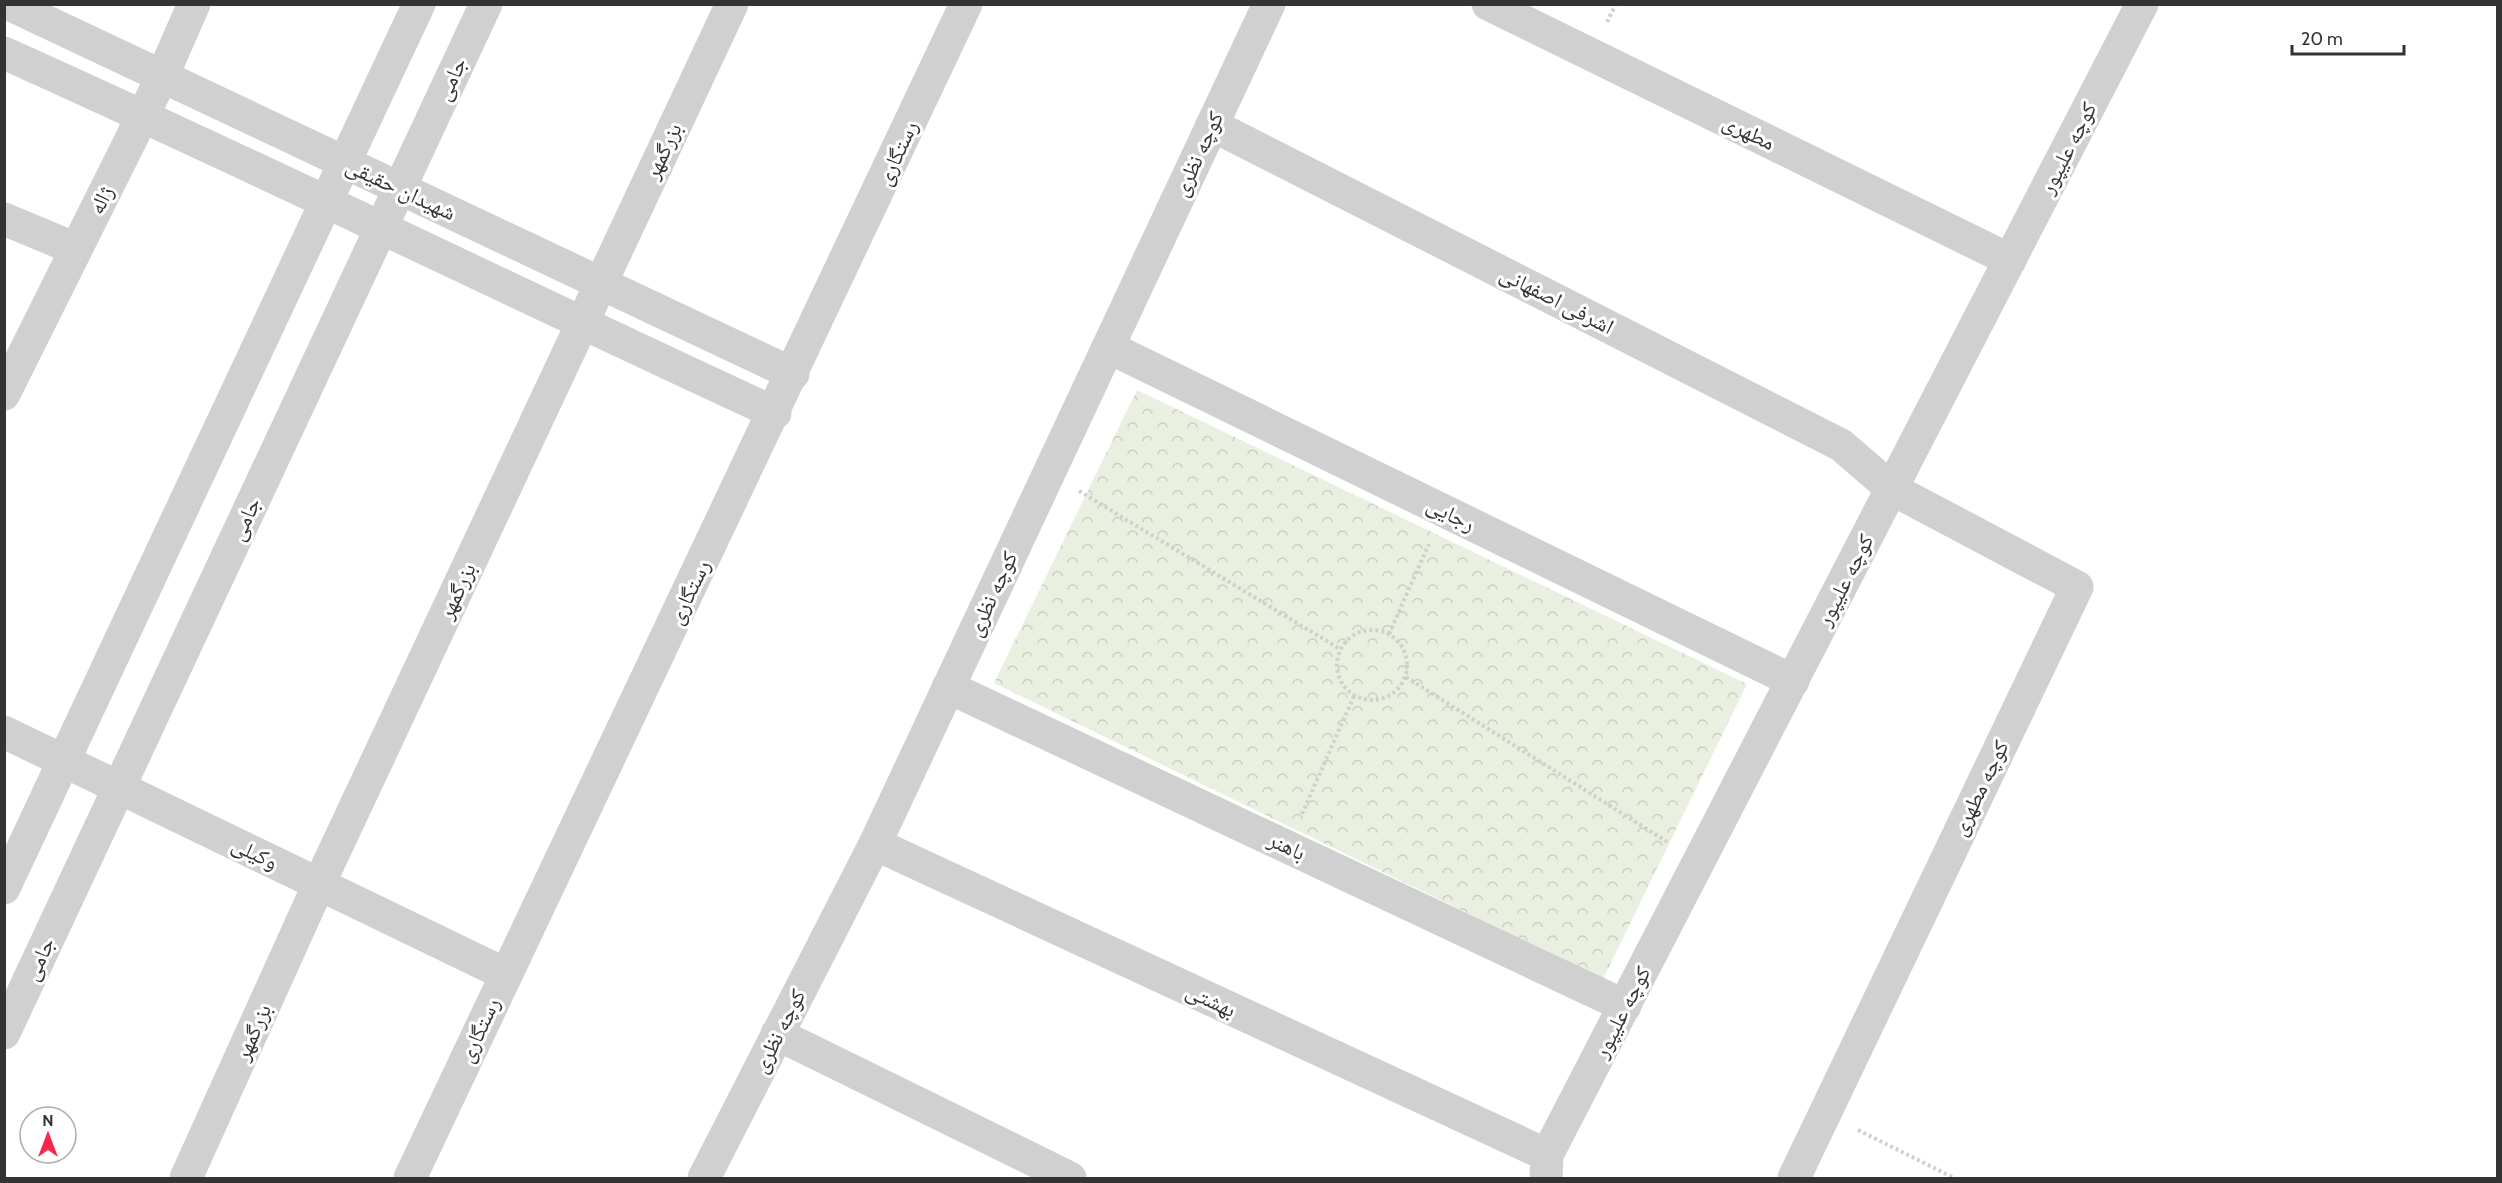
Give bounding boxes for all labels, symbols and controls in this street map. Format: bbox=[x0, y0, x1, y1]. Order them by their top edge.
scale bar bbox=[2292, 18, 2404, 56]
text: 20 m bbox=[2301, 28, 2343, 50]
street label: جامی bbox=[429, 53, 473, 105]
street label: کوچه علیپور bbox=[2033, 98, 2103, 199]
street label: کوچه نظری bbox=[1167, 107, 1229, 201]
street label: مطهری bbox=[1718, 108, 1780, 156]
street label: رستگاری bbox=[870, 116, 924, 190]
street label: بزرگمهر bbox=[638, 119, 688, 184]
street label: شهیدان حقیقی bbox=[342, 152, 460, 226]
street label: ژاله bbox=[83, 181, 119, 219]
street label: اشرفی اصفهانی bbox=[1496, 260, 1618, 340]
street label: رجایی bbox=[1422, 491, 1480, 537]
street label: جامی bbox=[223, 493, 267, 545]
street label: کوچه علیپور bbox=[1810, 530, 1880, 631]
street label: کوچه نظری bbox=[961, 547, 1023, 641]
street label: رستگاری bbox=[662, 555, 716, 629]
street label: بزرگمهر bbox=[432, 559, 482, 624]
street label: کوچه مطهری bbox=[1945, 736, 2015, 840]
street label: باهنر bbox=[1263, 825, 1310, 866]
street label: وکیلی bbox=[228, 830, 282, 876]
street label: جامی bbox=[17, 933, 61, 985]
street label: کوچه علیپور bbox=[1587, 962, 1657, 1063]
street label: بهشتی bbox=[1182, 977, 1240, 1023]
street label: کوچه نظری bbox=[746, 984, 812, 1078]
street label: رستگاری bbox=[452, 993, 506, 1067]
street label: بزرگمهر bbox=[228, 1000, 277, 1065]
north arrow bbox=[18, 1105, 78, 1165]
text: N bbox=[42, 1111, 54, 1130]

